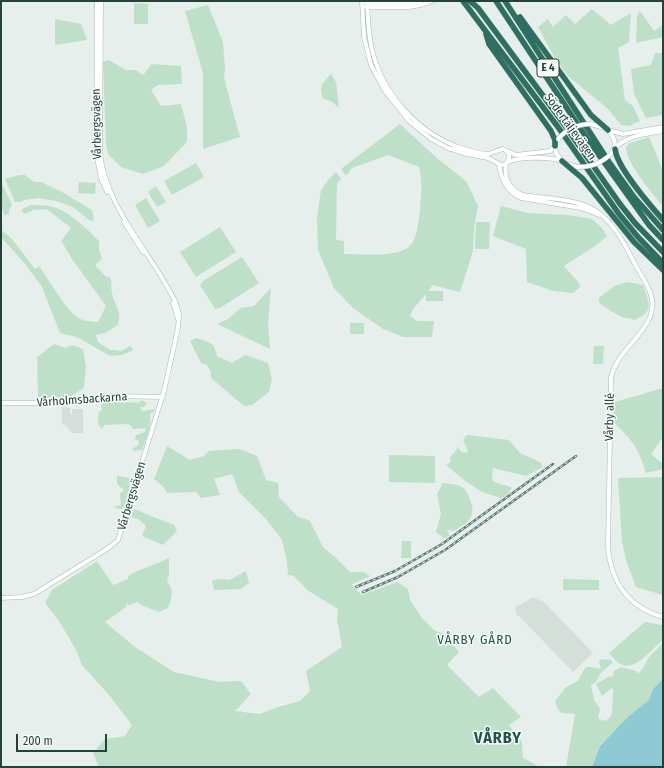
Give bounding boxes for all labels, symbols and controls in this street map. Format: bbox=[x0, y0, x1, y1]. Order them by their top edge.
road number: E 4 bbox=[537, 59, 559, 77]
street label: Vårbergsvägen bbox=[89, 88, 105, 160]
street label: Södertäljevägen bbox=[541, 91, 599, 163]
street label: Vårholmsbackarna bbox=[36, 390, 128, 410]
street label: Vårby allé bbox=[602, 393, 618, 441]
street label: Vårbergsvägen bbox=[115, 460, 149, 532]
district label: VÅRBY GÅRD bbox=[437, 632, 513, 648]
scale bar bbox=[18, 726, 109, 752]
district label: VÅRBY bbox=[474, 729, 522, 749]
text: 200 m bbox=[23, 734, 53, 748]

